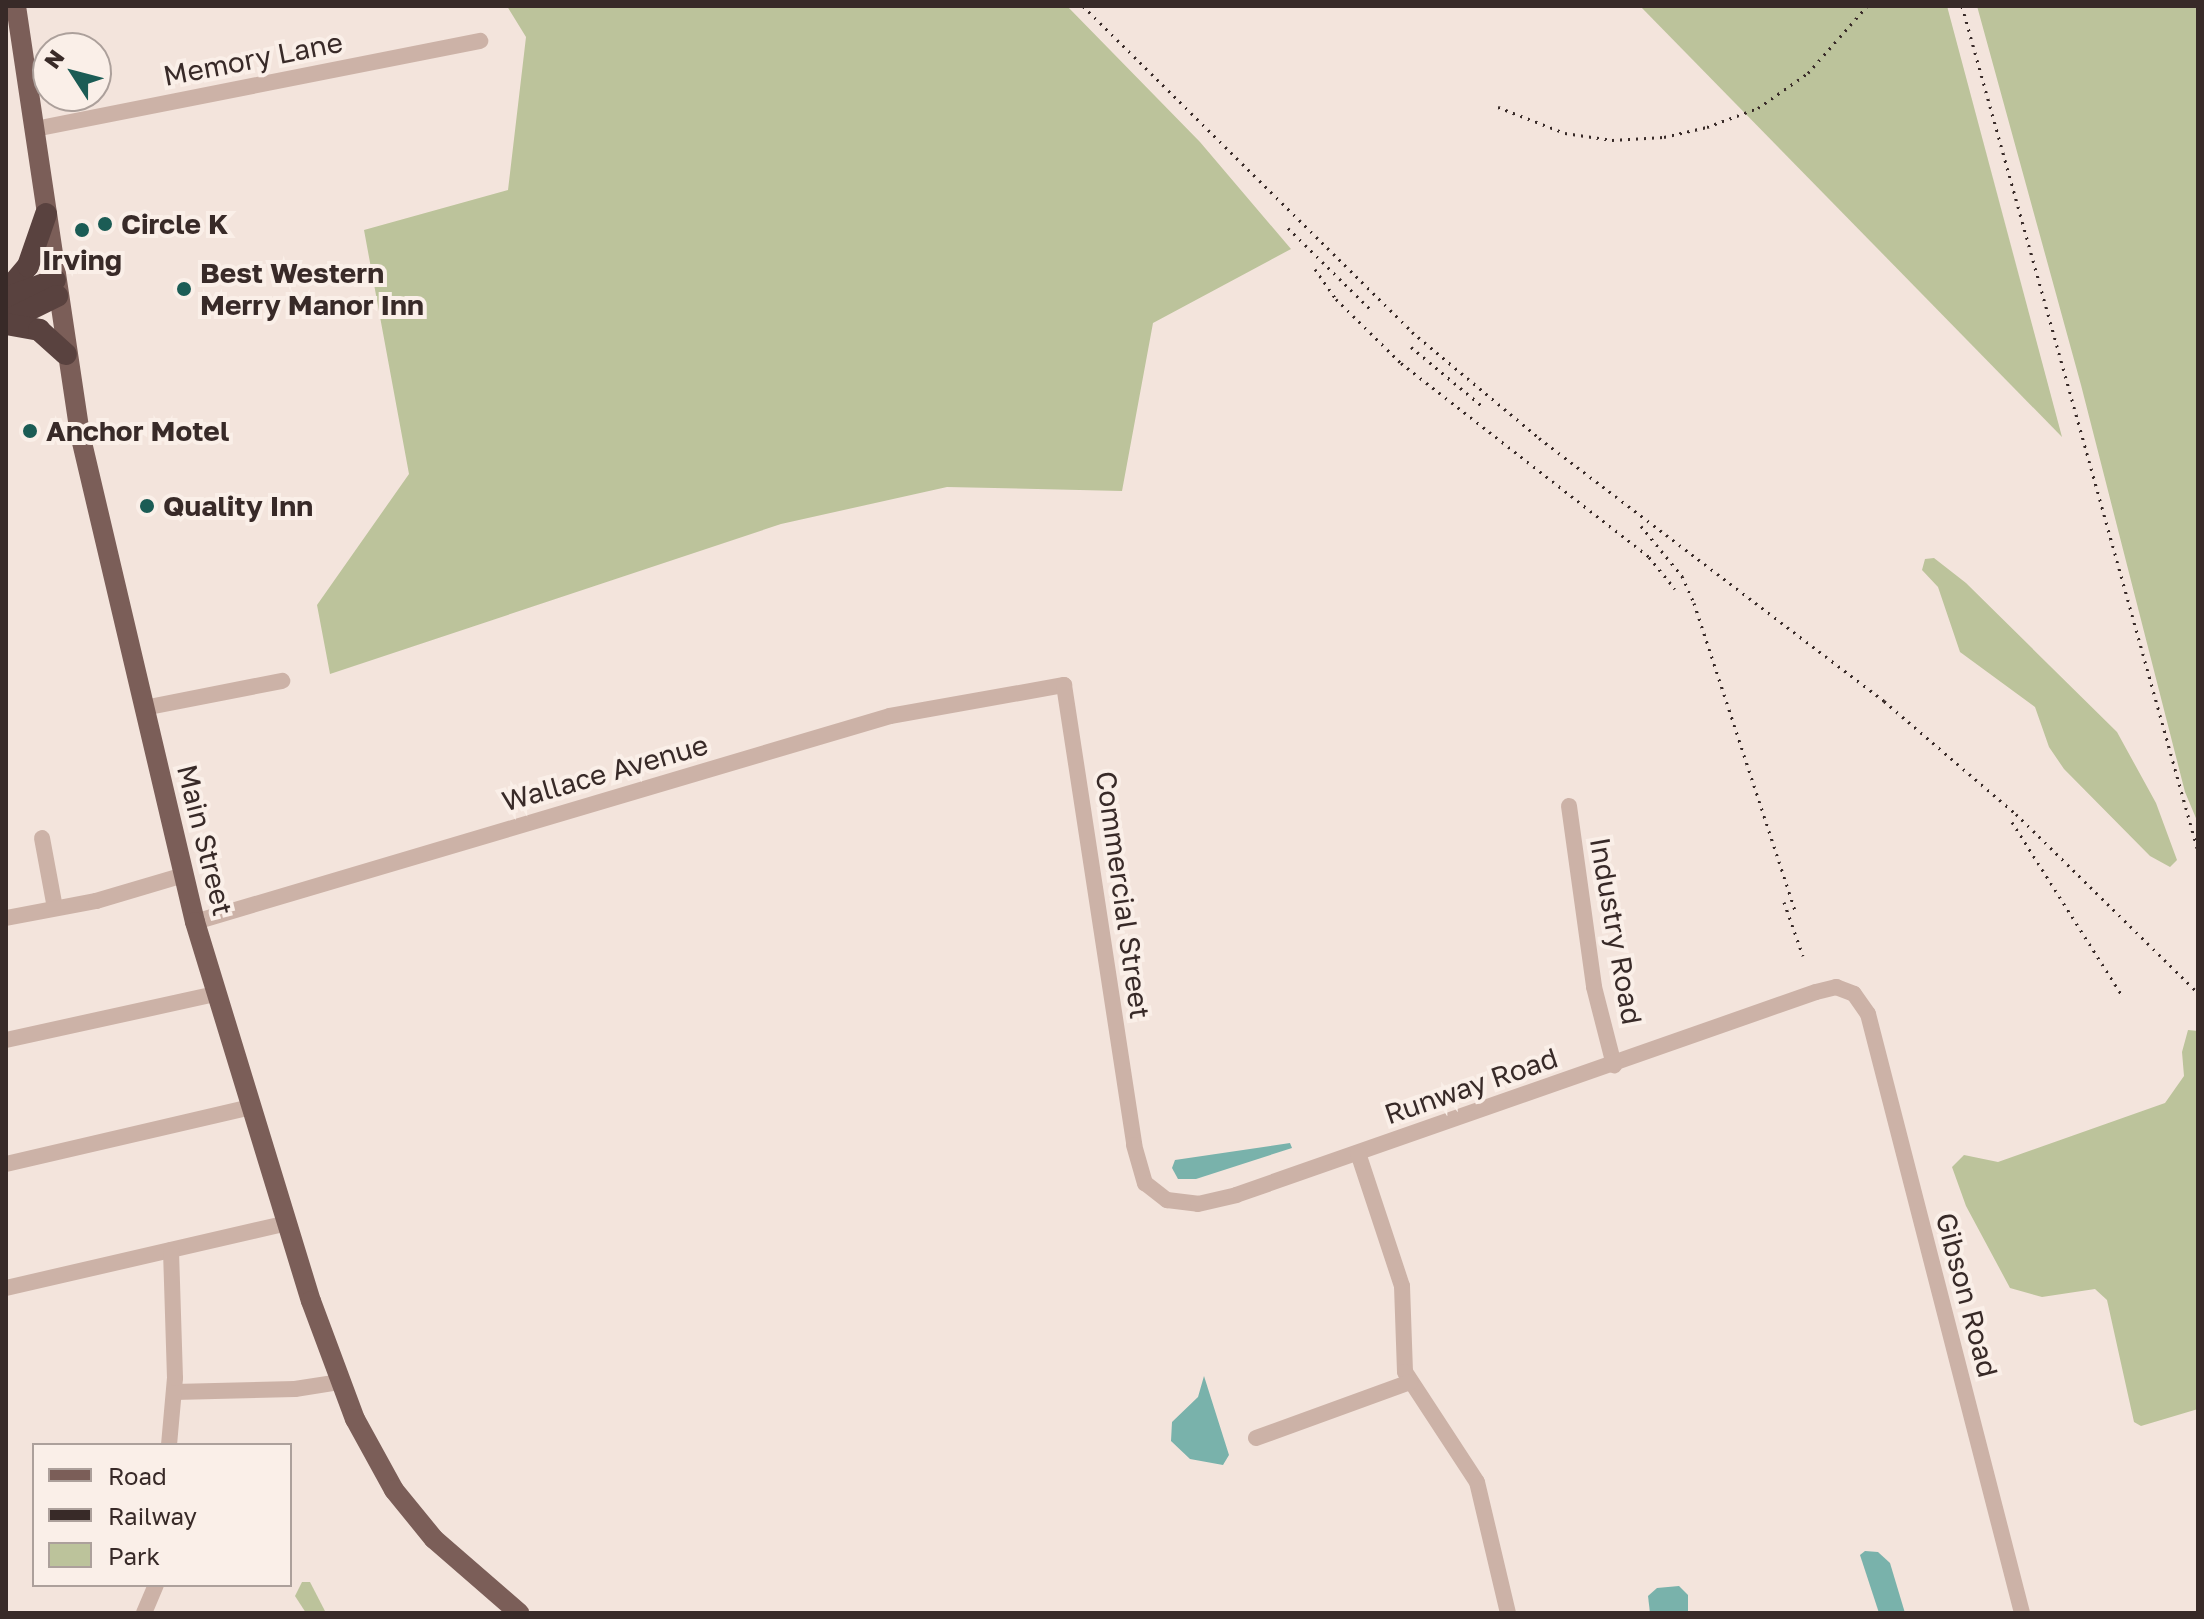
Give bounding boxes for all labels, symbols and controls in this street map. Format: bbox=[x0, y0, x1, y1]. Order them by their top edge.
street label: Memory Lane bbox=[161, 25, 345, 93]
north arrow bbox=[32, 32, 112, 112]
text: N bbox=[38, 44, 70, 73]
place label: Circle K bbox=[121, 207, 228, 241]
marker: Circle K bbox=[96, 215, 114, 233]
marker: Irving bbox=[73, 221, 91, 239]
place label: Irving bbox=[42, 243, 122, 277]
place label: Best Western Merry Manor Inn bbox=[200, 256, 424, 322]
marker: Best Western Merry Manor Inn bbox=[175, 280, 193, 298]
place label: Anchor Motel bbox=[46, 414, 229, 448]
marker: Anchor Motel bbox=[21, 422, 39, 440]
place label: Quality Inn bbox=[163, 489, 313, 523]
marker: Quality Inn bbox=[138, 497, 156, 515]
street label: Wallace Avenue bbox=[498, 728, 712, 818]
street label: Main Street bbox=[170, 761, 240, 919]
street label: Commercial Street bbox=[1089, 769, 1157, 1021]
street label: Industry Road bbox=[1583, 835, 1649, 1027]
street label: Runway Road bbox=[1380, 1041, 1562, 1131]
street label: Gibson Road bbox=[1929, 1209, 2005, 1381]
legend bbox=[32, 1443, 292, 1587]
text: Road bbox=[108, 1461, 167, 1490]
text: Railway bbox=[108, 1501, 197, 1530]
text: Park bbox=[108, 1541, 160, 1570]

